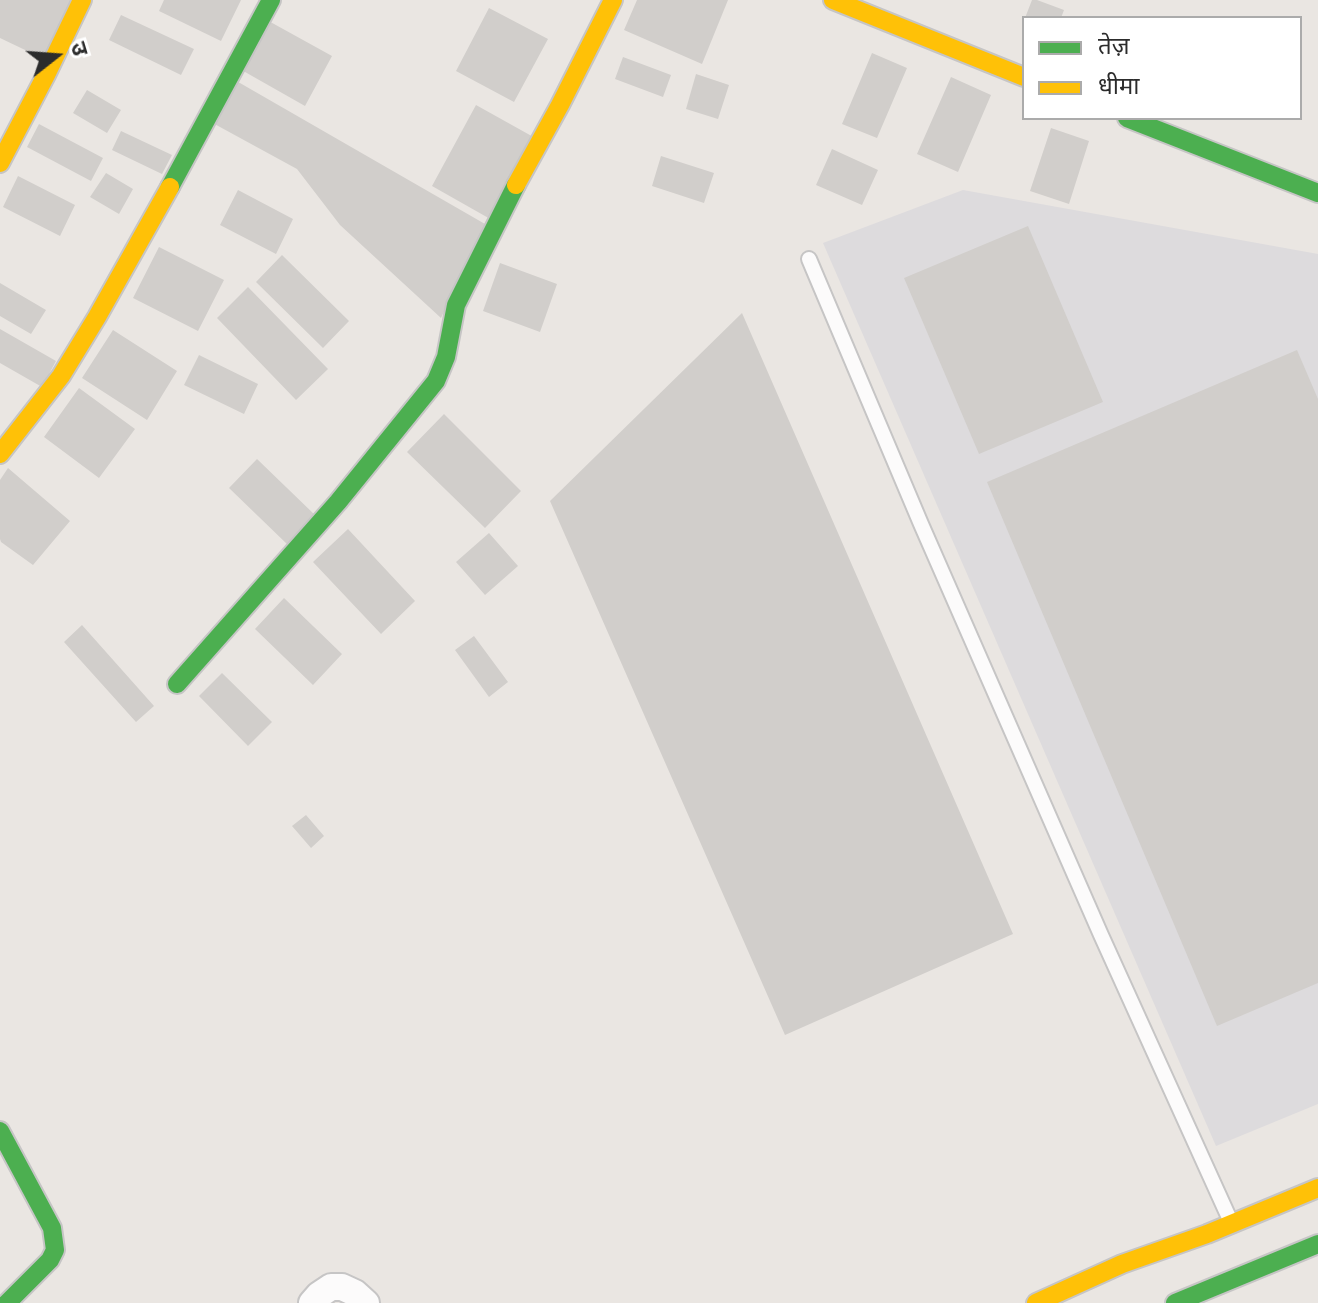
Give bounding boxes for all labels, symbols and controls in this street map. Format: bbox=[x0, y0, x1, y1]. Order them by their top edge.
north arrow bbox=[16, 16, 96, 96]
legend bbox=[1022, 16, 1302, 120]
text: तेज़ bbox=[1098, 32, 1130, 59]
text: उ bbox=[66, 39, 93, 59]
text: धीमा bbox=[1098, 72, 1140, 99]

